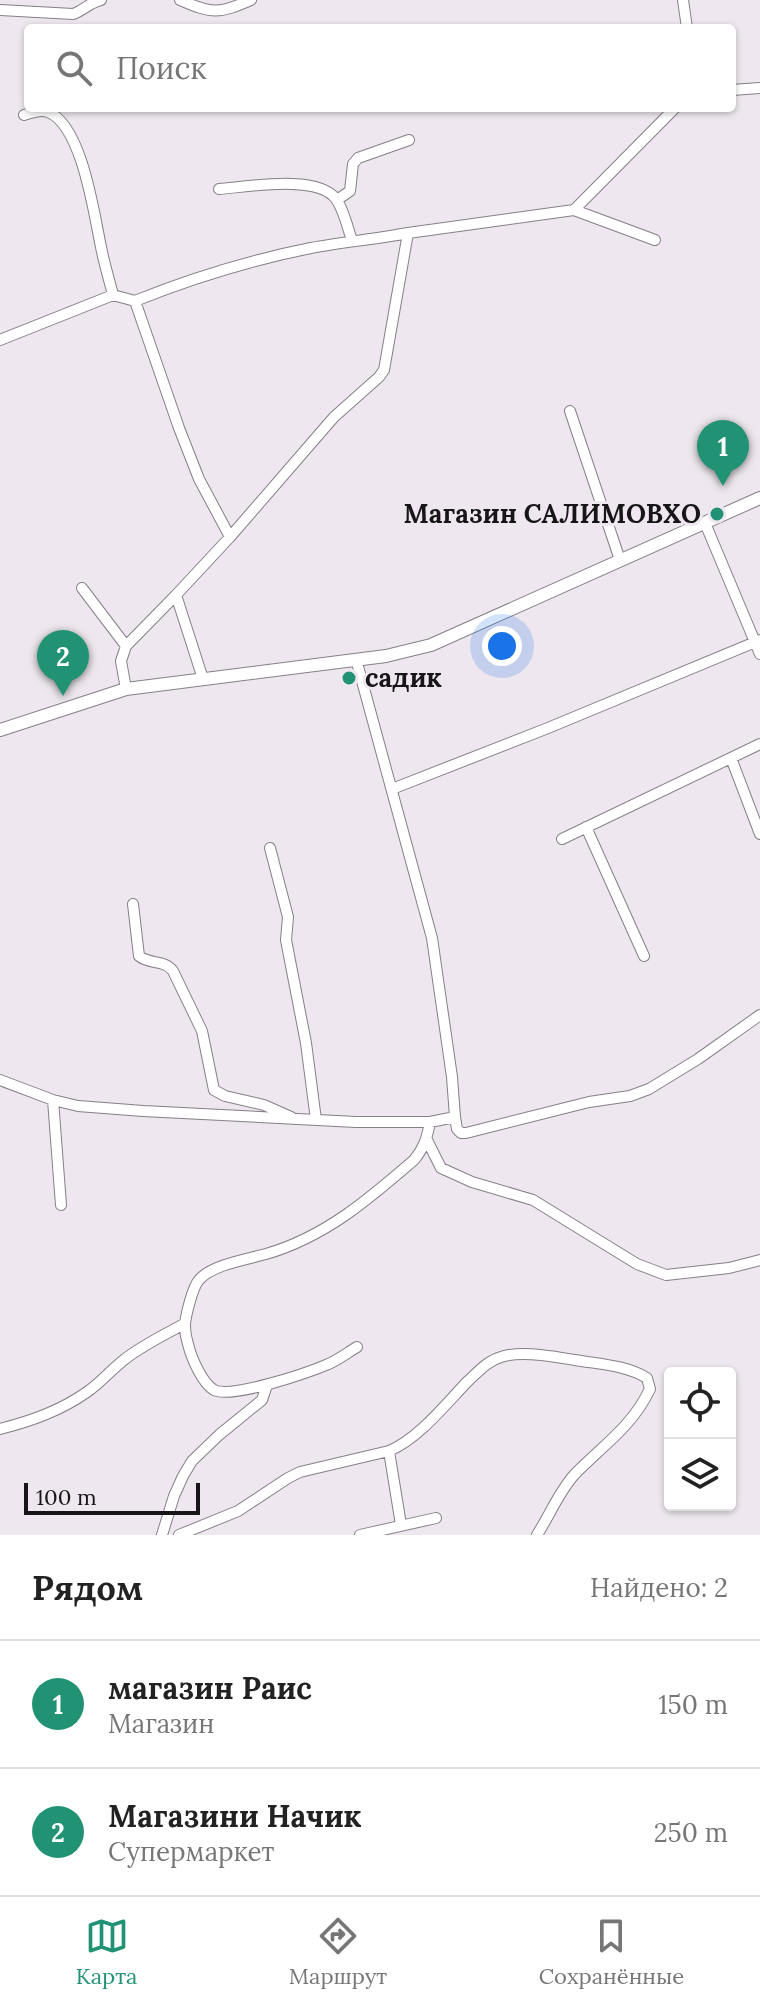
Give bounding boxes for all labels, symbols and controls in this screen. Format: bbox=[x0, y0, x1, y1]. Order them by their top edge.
search box bbox=[24, 24, 736, 112]
icon: search bbox=[52, 46, 96, 90]
text: Поиск bbox=[116, 49, 207, 87]
pin: 1 bbox=[697, 420, 749, 486]
place label: Магазин САЛИМОВХО bbox=[404, 497, 701, 530]
marker: Магазин САЛИМОВХО bbox=[708, 505, 726, 523]
your location bbox=[482, 626, 522, 666]
pin: 2 bbox=[37, 630, 89, 696]
place label: садик bbox=[365, 661, 442, 694]
marker: садик bbox=[340, 669, 358, 687]
map controls bbox=[664, 1367, 736, 1511]
button: locate bbox=[664, 1367, 736, 1439]
button: layers bbox=[664, 1439, 736, 1511]
scale bar bbox=[24, 1479, 200, 1515]
text: 100 m bbox=[36, 1483, 97, 1511]
text: Рядом bbox=[32, 1566, 143, 1609]
text: Найдено: 2 bbox=[590, 1571, 728, 1604]
text: магазин Раис bbox=[108, 1669, 312, 1707]
text: 1 bbox=[53, 1688, 63, 1721]
text: 150 m bbox=[658, 1688, 728, 1721]
text: Магазин bbox=[108, 1707, 215, 1740]
text: Магазини Начик bbox=[108, 1797, 362, 1835]
text: 2 bbox=[51, 1816, 65, 1849]
text: 250 m bbox=[654, 1816, 728, 1849]
text: Супермаркет bbox=[108, 1835, 274, 1868]
tab: Карта bbox=[76, 1914, 137, 1990]
tab: Маршрут bbox=[289, 1914, 387, 1990]
tab: Сохранённые bbox=[539, 1914, 684, 1990]

